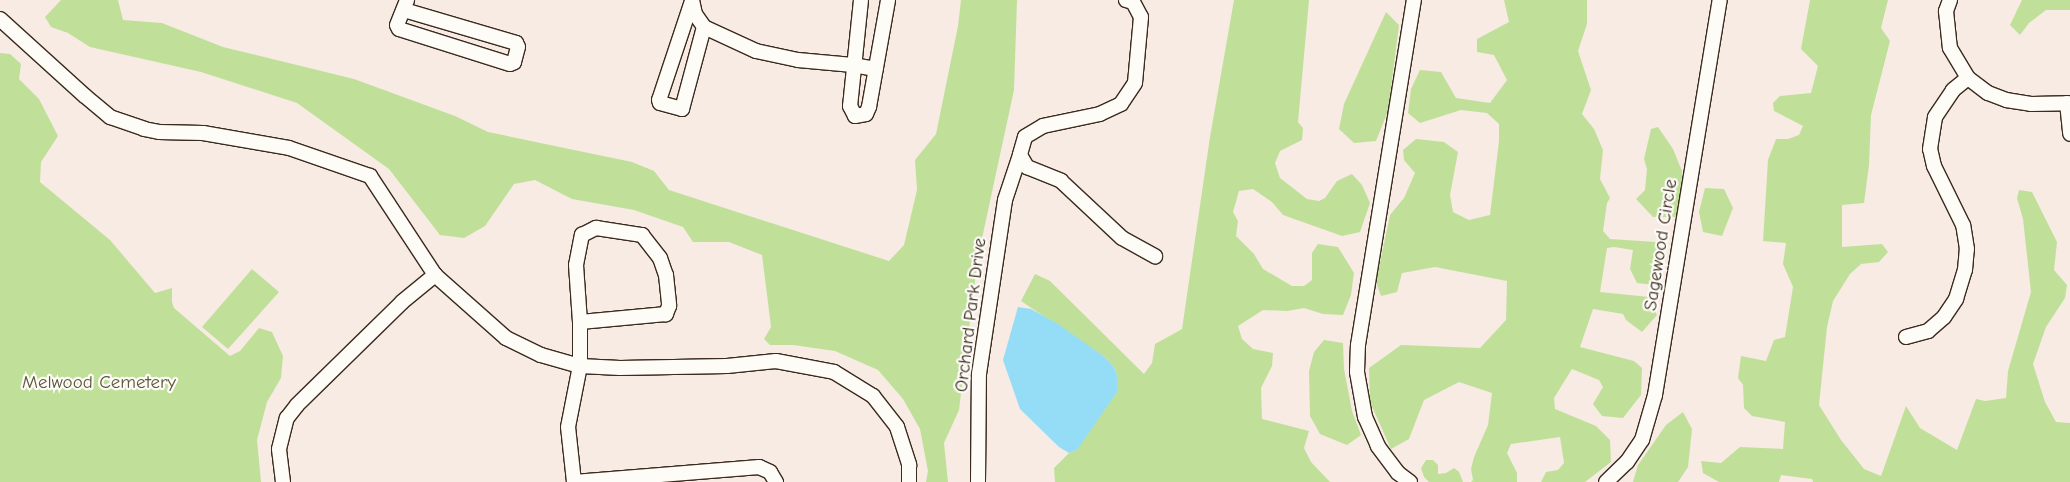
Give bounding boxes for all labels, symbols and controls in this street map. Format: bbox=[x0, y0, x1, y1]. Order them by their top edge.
street label: Sagewood Circle bbox=[1639, 177, 1683, 313]
street label: Orchard Park Drive bbox=[950, 237, 992, 393]
park label: Melwood Cemetery bbox=[22, 372, 176, 394]

